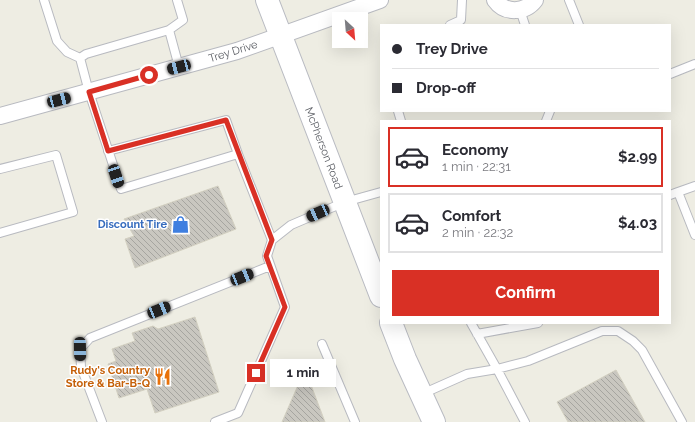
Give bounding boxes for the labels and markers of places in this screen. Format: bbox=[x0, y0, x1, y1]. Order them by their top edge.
shop icon: Discount Tire bbox=[170, 214, 190, 234]
place label: Discount Tire bbox=[98, 218, 167, 231]
place label: Rudy's Country Store & Bar-B-Q bbox=[66, 364, 151, 390]
restaurant icon: Rudy's Country Store & Bar-B-Q bbox=[153, 366, 173, 386]

